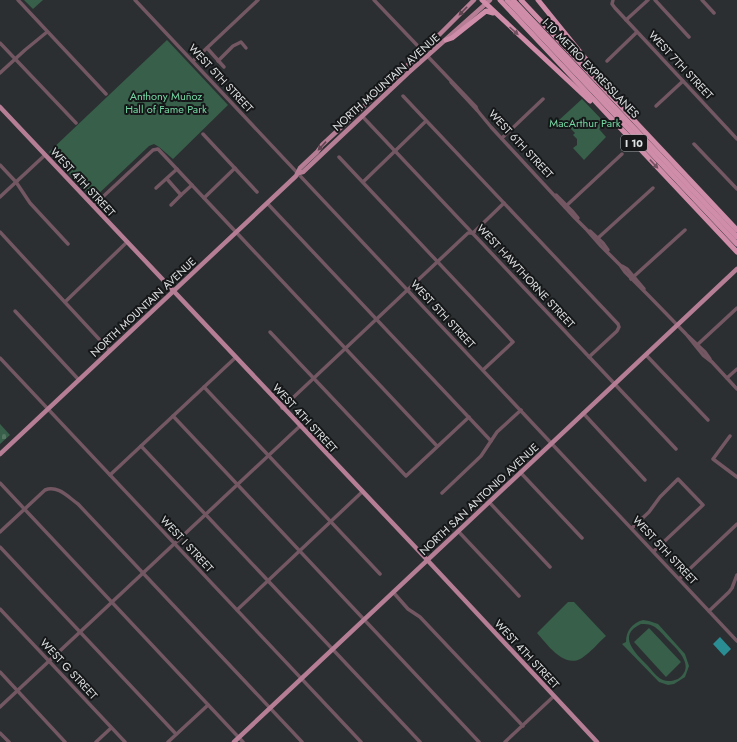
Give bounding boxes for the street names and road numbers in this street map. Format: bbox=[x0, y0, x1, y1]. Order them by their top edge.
street label: I-10 METRO EXPRESSLANES bbox=[539, 14, 643, 122]
street label: WEST 7TH STREET bbox=[645, 27, 717, 103]
street label: NORTH MOUNTAIN AVENUE bbox=[329, 29, 443, 135]
street label: WEST 5TH STREET bbox=[185, 40, 257, 116]
street label: WEST 6TH STREET bbox=[485, 106, 557, 182]
road number: I 10 bbox=[621, 135, 647, 151]
street label: WEST 4TH STREET bbox=[47, 144, 119, 220]
street label: WEST HAWTHORNE STREET bbox=[473, 220, 579, 332]
street label: NORTH MOUNTAIN AVENUE bbox=[87, 254, 199, 360]
street label: WEST 5TH STREET bbox=[407, 276, 479, 352]
street label: WEST 4TH STREET bbox=[269, 380, 341, 456]
street label: NORTH SAN ANTONIO AVENUE bbox=[416, 439, 542, 559]
street label: WEST I STREET bbox=[157, 512, 217, 576]
street label: WEST 5TH STREET bbox=[629, 512, 701, 588]
street label: WEST 4TH STREET bbox=[491, 616, 563, 692]
street label: WEST G STREET bbox=[37, 635, 101, 703]

